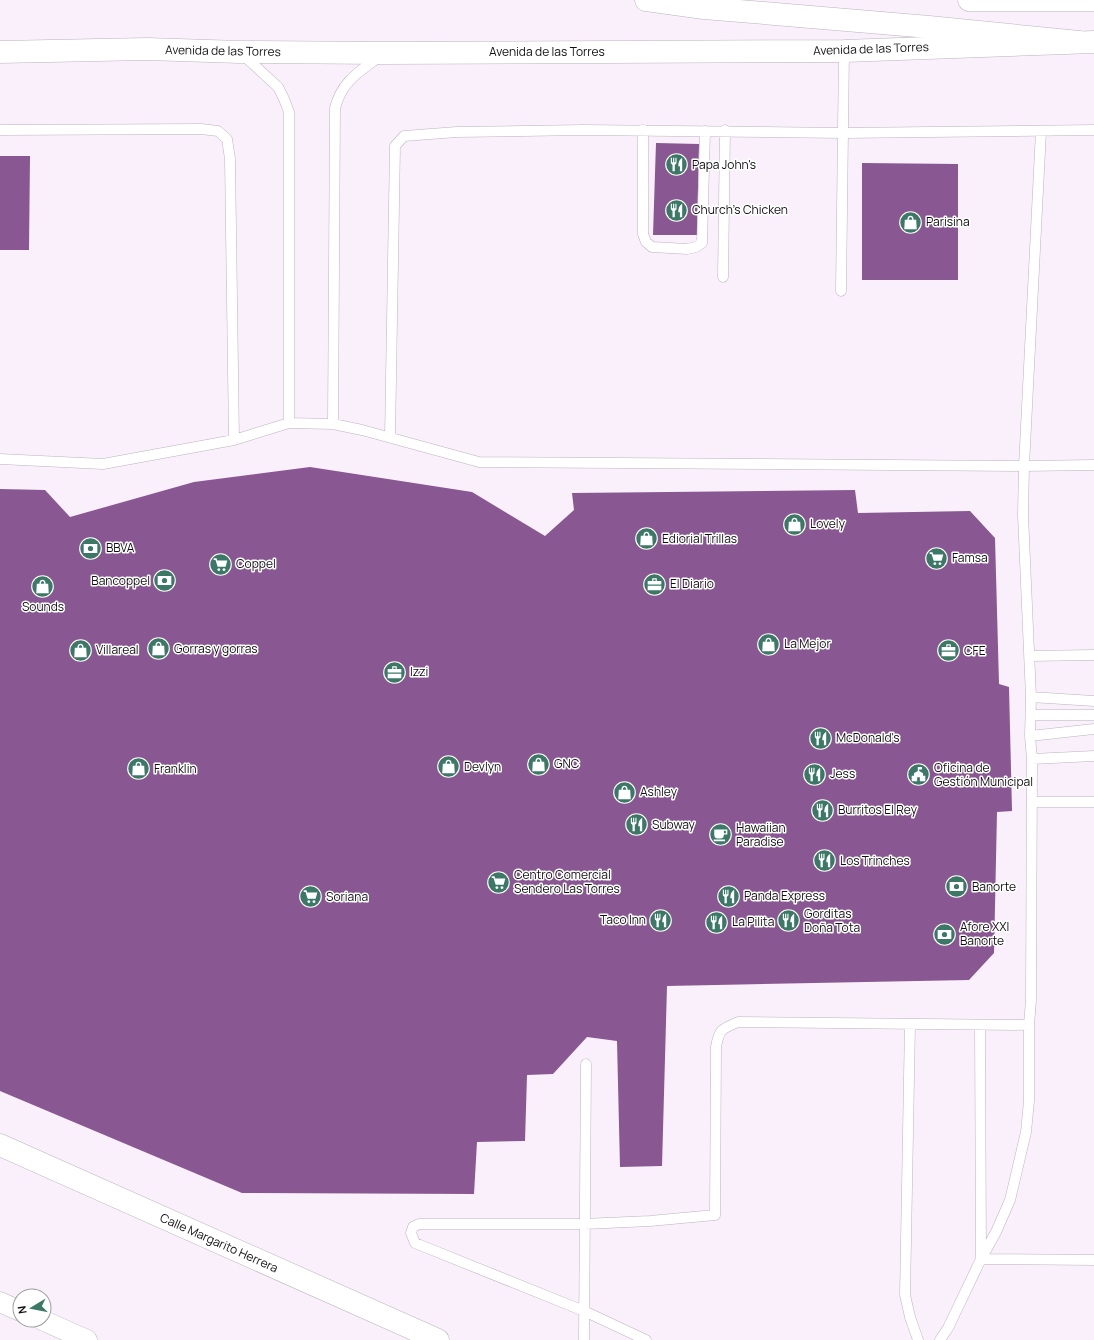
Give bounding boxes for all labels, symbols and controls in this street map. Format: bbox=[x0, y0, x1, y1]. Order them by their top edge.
street label: Avenida de las Torres bbox=[813, 38, 929, 59]
street label: Avenida de las Torres bbox=[165, 41, 281, 60]
street label: Avenida de las Torres bbox=[489, 43, 605, 60]
restaurant icon: Papa John's bbox=[664, 152, 690, 178]
place label: Papa John's bbox=[692, 156, 756, 173]
restaurant icon: Church's Chicken bbox=[663, 197, 689, 223]
place label: Church's Chicken bbox=[692, 201, 788, 218]
shop icon: Parisina bbox=[897, 209, 923, 235]
place label: Parisina bbox=[926, 213, 970, 230]
shop icon: Lovely bbox=[781, 511, 807, 537]
place label: Lovely bbox=[810, 515, 846, 532]
shop icon: Ediorial Trillas bbox=[633, 526, 659, 552]
place label: Ediorial Trillas bbox=[662, 530, 737, 547]
bank icon: BBVA bbox=[77, 535, 103, 561]
place label: BBVA bbox=[106, 539, 135, 556]
supermarket icon: Famsa bbox=[924, 545, 950, 571]
place label: Famsa bbox=[952, 549, 988, 566]
supermarket icon: Coppel bbox=[208, 551, 234, 577]
place label: Coppel bbox=[236, 555, 276, 572]
bank icon: Bancoppel bbox=[152, 568, 178, 594]
office icon: El Diario bbox=[641, 571, 667, 597]
place label: Bancoppel bbox=[91, 572, 150, 589]
shop icon: Sounds bbox=[30, 573, 56, 599]
place label: El Diario bbox=[670, 575, 714, 592]
place label: Sounds bbox=[22, 598, 64, 615]
shop icon: La Mejor bbox=[756, 631, 782, 657]
place label: La Mejor bbox=[784, 635, 831, 652]
shop icon: Gorras y gorras bbox=[145, 636, 171, 662]
shop icon: Villareal bbox=[67, 637, 93, 663]
office icon: CFE bbox=[936, 638, 962, 664]
place label: Gorras y gorras bbox=[174, 640, 258, 657]
place label: Villareal bbox=[96, 641, 139, 658]
place label: CFE bbox=[964, 642, 986, 659]
office icon: Izzi bbox=[381, 659, 407, 685]
place label: Izzi bbox=[410, 663, 428, 680]
restaurant icon: McDonald's bbox=[807, 725, 833, 751]
place label: McDonald's bbox=[836, 729, 900, 746]
shop icon: GNC bbox=[525, 751, 551, 777]
shop icon: Devlyn bbox=[435, 754, 461, 780]
place label: GNC bbox=[554, 755, 580, 772]
shop icon: Franklin bbox=[126, 756, 152, 782]
place label: Devlyn bbox=[464, 758, 501, 775]
place label: Oficina de Gestión Municipal bbox=[934, 759, 1033, 790]
place label: Franklin bbox=[154, 760, 197, 777]
restaurant icon: Jess bbox=[802, 761, 828, 787]
public building icon: Oficina de Gestión Municipal bbox=[906, 762, 932, 788]
place label: Jess bbox=[830, 765, 855, 782]
shop icon: Ashley bbox=[612, 779, 638, 805]
place label: Ashley bbox=[640, 783, 678, 800]
restaurant icon: Burritos El Rey bbox=[809, 797, 835, 823]
place label: Burritos El Rey bbox=[838, 801, 918, 818]
restaurant icon: Subway bbox=[624, 812, 650, 838]
place label: Subway bbox=[652, 816, 696, 833]
place label: Hawaiian Paradise bbox=[736, 819, 786, 850]
cafe icon: Hawaiian Paradise bbox=[708, 822, 734, 848]
restaurant icon: Los Trinches bbox=[811, 848, 837, 874]
place label: Los Trinches bbox=[840, 852, 910, 869]
place label: Centro Comercial Sendero Las Torres bbox=[514, 866, 620, 897]
supermarket icon: Centro Comercial Sendero Las Torres bbox=[485, 869, 511, 895]
bank icon: Banorte bbox=[943, 874, 969, 900]
place label: Banorte bbox=[972, 878, 1016, 895]
restaurant icon: Panda Express bbox=[716, 883, 742, 909]
supermarket icon: Soriana bbox=[297, 884, 323, 910]
place label: Panda Express bbox=[744, 887, 825, 904]
place label: Soriana bbox=[326, 888, 368, 905]
place label: Gorditas Doña Tota bbox=[804, 905, 860, 936]
restaurant icon: Taco Inn bbox=[648, 907, 674, 933]
restaurant icon: Gorditas Doña Tota bbox=[776, 908, 802, 934]
restaurant icon: La Pilita bbox=[703, 909, 729, 935]
place label: Taco Inn bbox=[600, 911, 646, 928]
place label: La Pilita bbox=[732, 913, 774, 930]
place label: Afore XXI Banorte bbox=[960, 918, 1009, 949]
bank icon: Afore XXI Banorte bbox=[932, 921, 958, 947]
street label: Calle Margarito Herrera bbox=[157, 1209, 281, 1276]
north arrow bbox=[12, 1288, 52, 1328]
text: N bbox=[14, 1305, 30, 1315]

